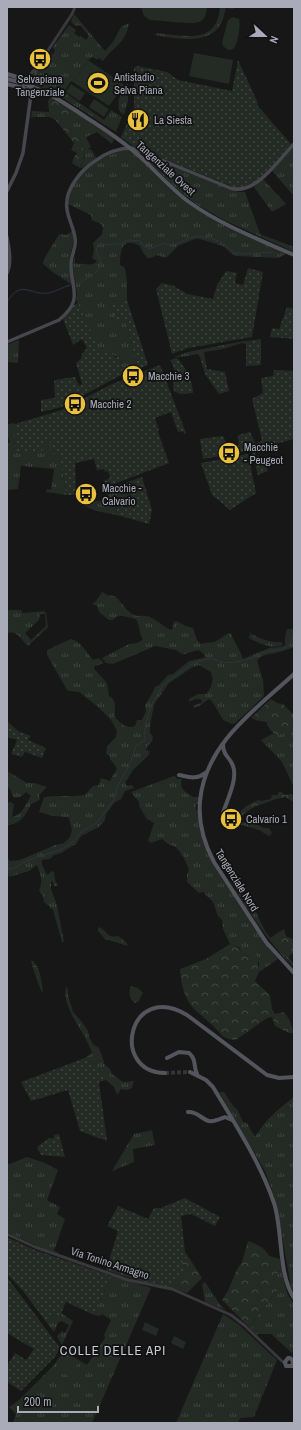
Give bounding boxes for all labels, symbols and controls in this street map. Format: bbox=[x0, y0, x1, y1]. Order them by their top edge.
north arrow bbox=[245, 16, 285, 56]
text: N bbox=[267, 34, 282, 45]
bus stop icon: Selvapiana Tangenziale bbox=[27, 46, 53, 72]
sports icon: Antistadio Selva Piana bbox=[85, 70, 111, 96]
place label: Antistadio Selva Piana bbox=[113, 70, 163, 97]
place label: Selvapiana Tangenziale bbox=[16, 72, 64, 99]
restaurant icon: La Siesta bbox=[125, 107, 151, 133]
place label: La Siesta bbox=[154, 113, 192, 127]
street label: Tangenziale Ovest bbox=[133, 138, 199, 199]
bus stop icon: Macchie 3 bbox=[120, 363, 146, 389]
place label: Macchie 3 bbox=[148, 369, 190, 383]
bus stop icon: Macchie 2 bbox=[62, 391, 88, 417]
place label: Macchie 2 bbox=[90, 397, 132, 411]
bus stop icon: Macchie - Peugeot bbox=[216, 440, 242, 466]
place label: Macchie - Peugeot bbox=[244, 440, 284, 467]
bus stop icon: Macchie - Calvario bbox=[73, 481, 99, 507]
place label: Macchie - Calvario bbox=[102, 481, 142, 508]
bus stop icon: Calvario 1 bbox=[218, 806, 244, 832]
place label: Calvario 1 bbox=[246, 812, 287, 826]
street label: Tangenziale Nord bbox=[212, 846, 262, 914]
street label: Via Tonino Armagno bbox=[69, 1244, 151, 1282]
district label: COLLE DELLE API bbox=[60, 1342, 166, 1359]
scale bar bbox=[18, 1388, 98, 1414]
text: 200 m bbox=[24, 1394, 51, 1410]

